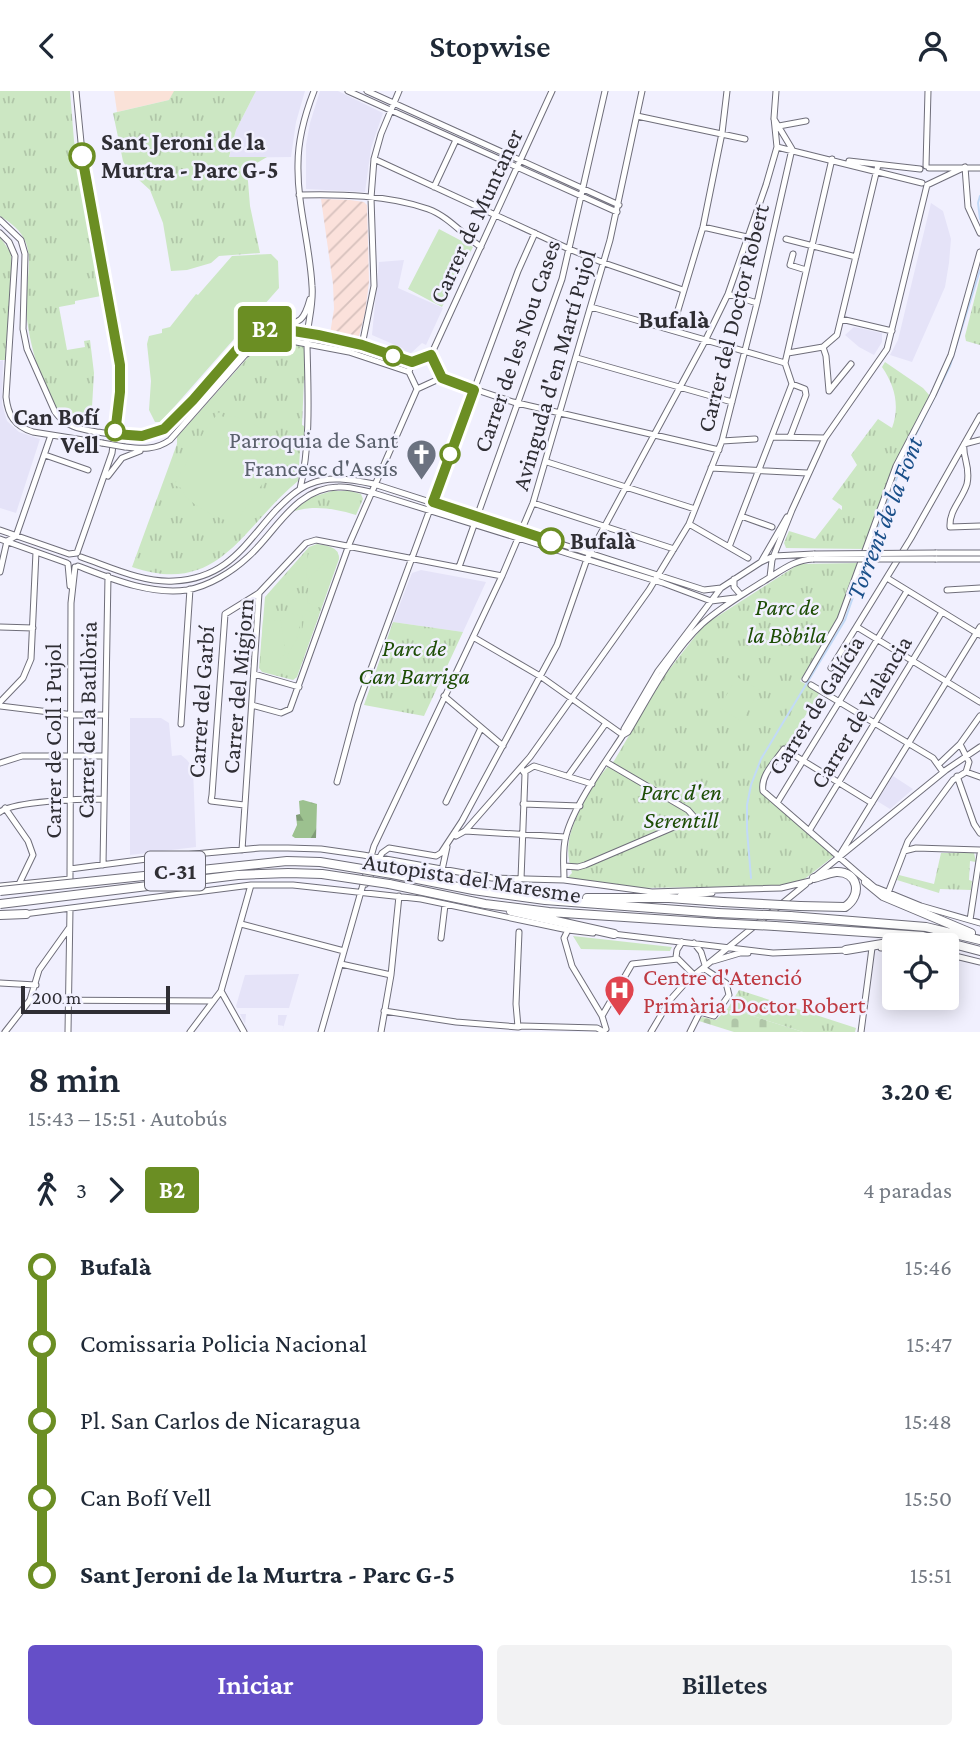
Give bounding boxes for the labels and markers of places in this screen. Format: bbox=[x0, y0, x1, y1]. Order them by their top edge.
place label: Sant Jeroni de la Murtra - Parc G-5 bbox=[101, 128, 278, 183]
marker: Sant Jeroni de la Murtra - Parc G-5 bbox=[69, 143, 95, 169]
unlabelled marker bbox=[383, 346, 403, 366]
place label: Can Bofí Vell bbox=[13, 403, 100, 458]
marker: Can Bofí Vell bbox=[105, 421, 125, 441]
place label: Parroquia de Sant Francesc d'Assís bbox=[229, 426, 399, 481]
church icon: Parroquia de Sant Francesc d'Assís bbox=[404, 437, 438, 481]
unlabelled marker bbox=[440, 444, 460, 464]
place label: Bufalà bbox=[570, 527, 636, 554]
marker: Bufalà bbox=[538, 528, 564, 554]
place label: Centre d'Atenció Primària Doctor Robert bbox=[643, 963, 867, 1018]
hospital icon: Centre d'Atenció Primària Doctor Robert bbox=[603, 974, 637, 1018]

